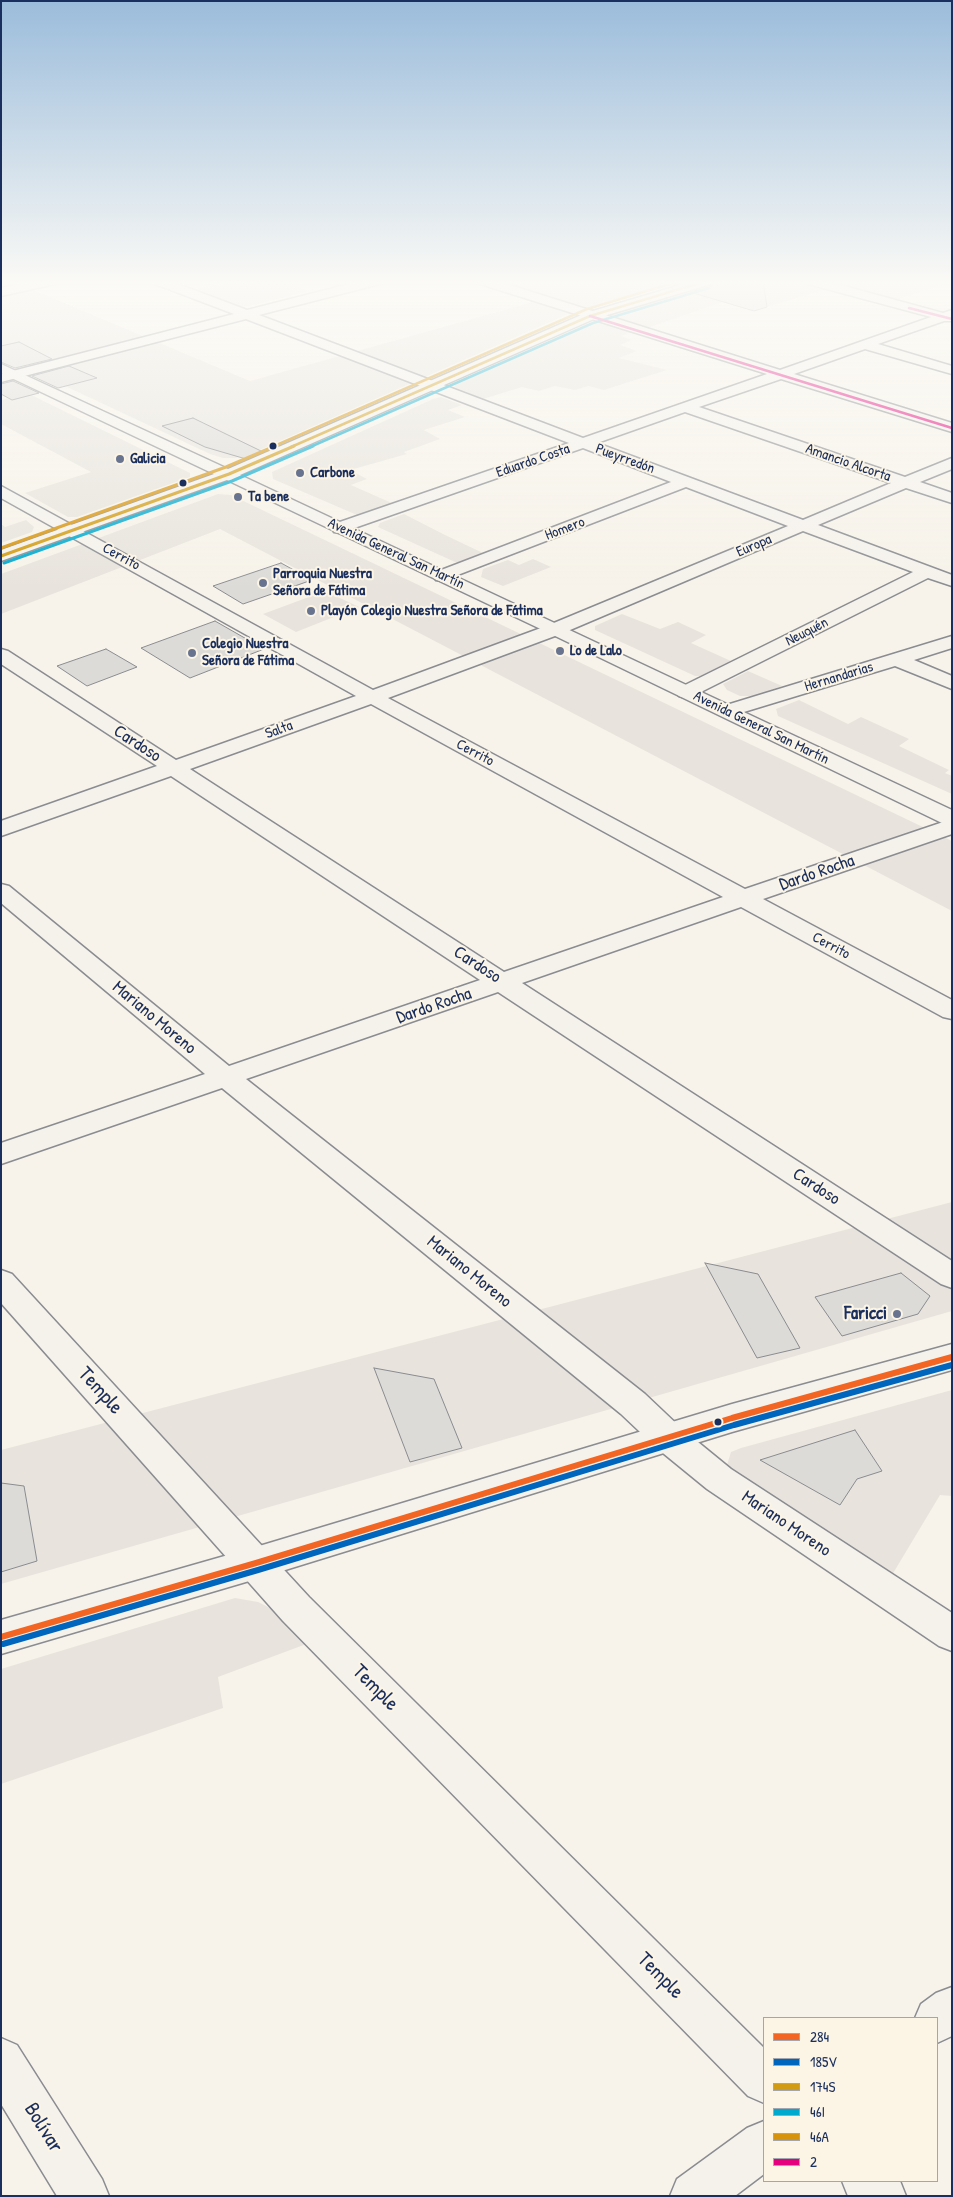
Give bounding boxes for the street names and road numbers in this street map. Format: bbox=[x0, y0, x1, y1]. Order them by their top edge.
street label: Eduardo Costa bbox=[494, 440, 572, 482]
street label: Pueyrredón bbox=[593, 440, 657, 478]
street label: Amancio Alcorta bbox=[803, 440, 893, 486]
street label: Homero bbox=[543, 513, 587, 545]
street label: Avenida General San Martín bbox=[325, 514, 467, 594]
street label: Europa bbox=[734, 531, 774, 561]
street label: Cerrito bbox=[99, 539, 143, 575]
street label: Neuquén bbox=[783, 614, 831, 650]
street label: Hernandarias bbox=[803, 658, 875, 696]
street label: Avenida General San Martín bbox=[690, 687, 832, 769]
street label: Salta bbox=[263, 717, 295, 743]
street label: Cardoso bbox=[109, 721, 165, 767]
street label: Cerrito bbox=[453, 736, 497, 770]
street label: Dardo Rocha bbox=[777, 850, 857, 896]
street label: Cerrito bbox=[809, 929, 853, 963]
street label: Cardoso bbox=[449, 942, 505, 988]
street label: Mariano Moreno bbox=[108, 977, 200, 1059]
street label: Dardo Rocha bbox=[394, 983, 474, 1029]
street label: Cardoso bbox=[788, 1164, 844, 1210]
street label: Mariano Moreno bbox=[422, 1231, 516, 1313]
street label: Temple bbox=[72, 1362, 128, 1420]
street label: Mariano Moreno bbox=[737, 1486, 835, 1562]
street label: Temple bbox=[347, 1660, 403, 1716]
street label: Temple bbox=[632, 1948, 688, 2004]
street label: Bolívar bbox=[18, 2098, 68, 2158]

